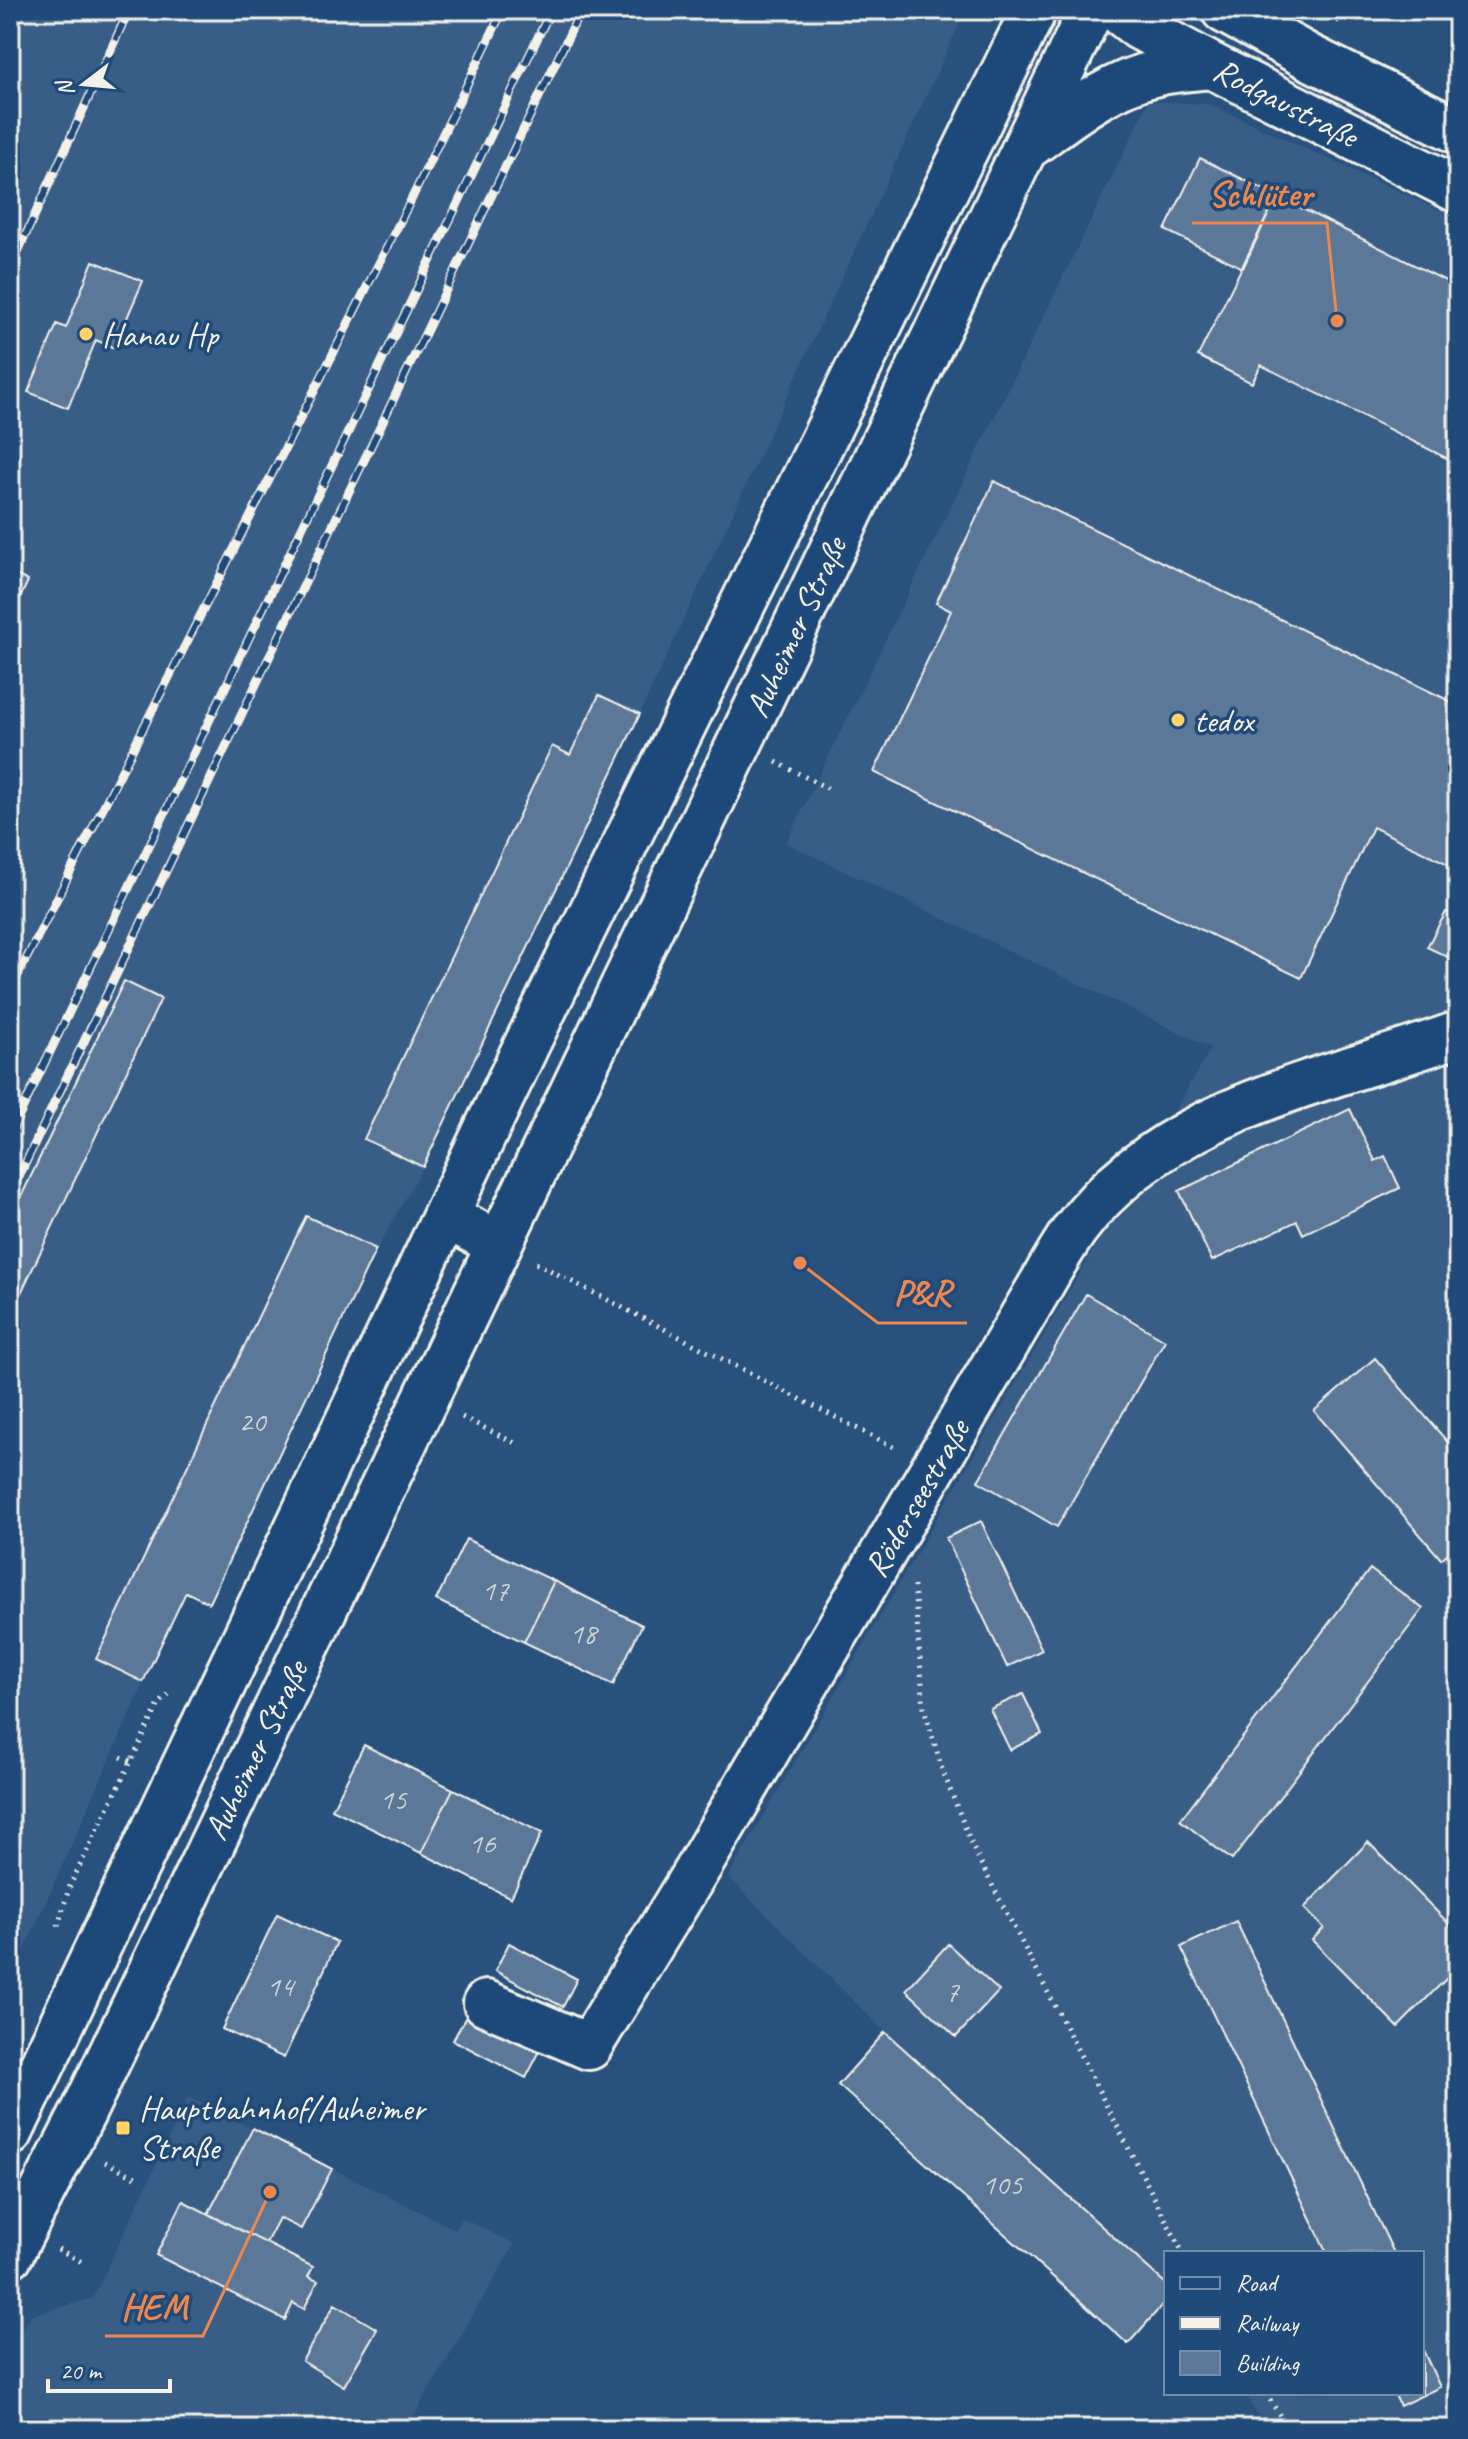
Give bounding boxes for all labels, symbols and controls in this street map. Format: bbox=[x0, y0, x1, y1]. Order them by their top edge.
north arrow bbox=[44, 44, 124, 124]
street label: Rodgaustraße bbox=[1206, 48, 1368, 158]
text: N bbox=[49, 76, 81, 100]
callout: Schlüter bbox=[1192, 163, 1327, 223]
text: Schlüter bbox=[1208, 171, 1316, 217]
place label: Hanau Hp bbox=[102, 313, 220, 356]
marker: Hanau Hp bbox=[77, 325, 95, 343]
street label: Auheimer Straße bbox=[735, 528, 857, 724]
place label: tedox bbox=[1194, 699, 1256, 742]
marker: tedox bbox=[1169, 711, 1187, 729]
callout: P&R bbox=[878, 1263, 967, 1323]
text: P&R bbox=[894, 1270, 956, 1316]
house number: 20 bbox=[239, 1402, 268, 1440]
street label: Röderseestraße bbox=[854, 1409, 980, 1585]
house number: 17 bbox=[482, 1571, 510, 1609]
house number: 18 bbox=[570, 1614, 599, 1652]
street label: Auheimer Straße bbox=[194, 1651, 319, 1847]
house number: 15 bbox=[380, 1780, 408, 1818]
house number: 16 bbox=[469, 1824, 497, 1862]
house number: 14 bbox=[267, 1967, 296, 2005]
house number: 7 bbox=[945, 1972, 960, 2010]
place label: Hauptbahnhof/Auheimer Straße bbox=[139, 2087, 427, 2169]
marker: Hauptbahnhof/Auheimer Straße bbox=[114, 2119, 132, 2137]
house number: 105 bbox=[982, 2165, 1024, 2203]
legend bbox=[1164, 2251, 1424, 2395]
text: Road bbox=[1236, 2268, 1280, 2298]
callout: HEM bbox=[105, 2276, 203, 2336]
text: HEM bbox=[121, 2284, 190, 2330]
text: Railway bbox=[1236, 2308, 1300, 2338]
scale bar bbox=[48, 2343, 170, 2393]
text: Building bbox=[1236, 2348, 1301, 2378]
text: 20 m bbox=[60, 2356, 103, 2386]

